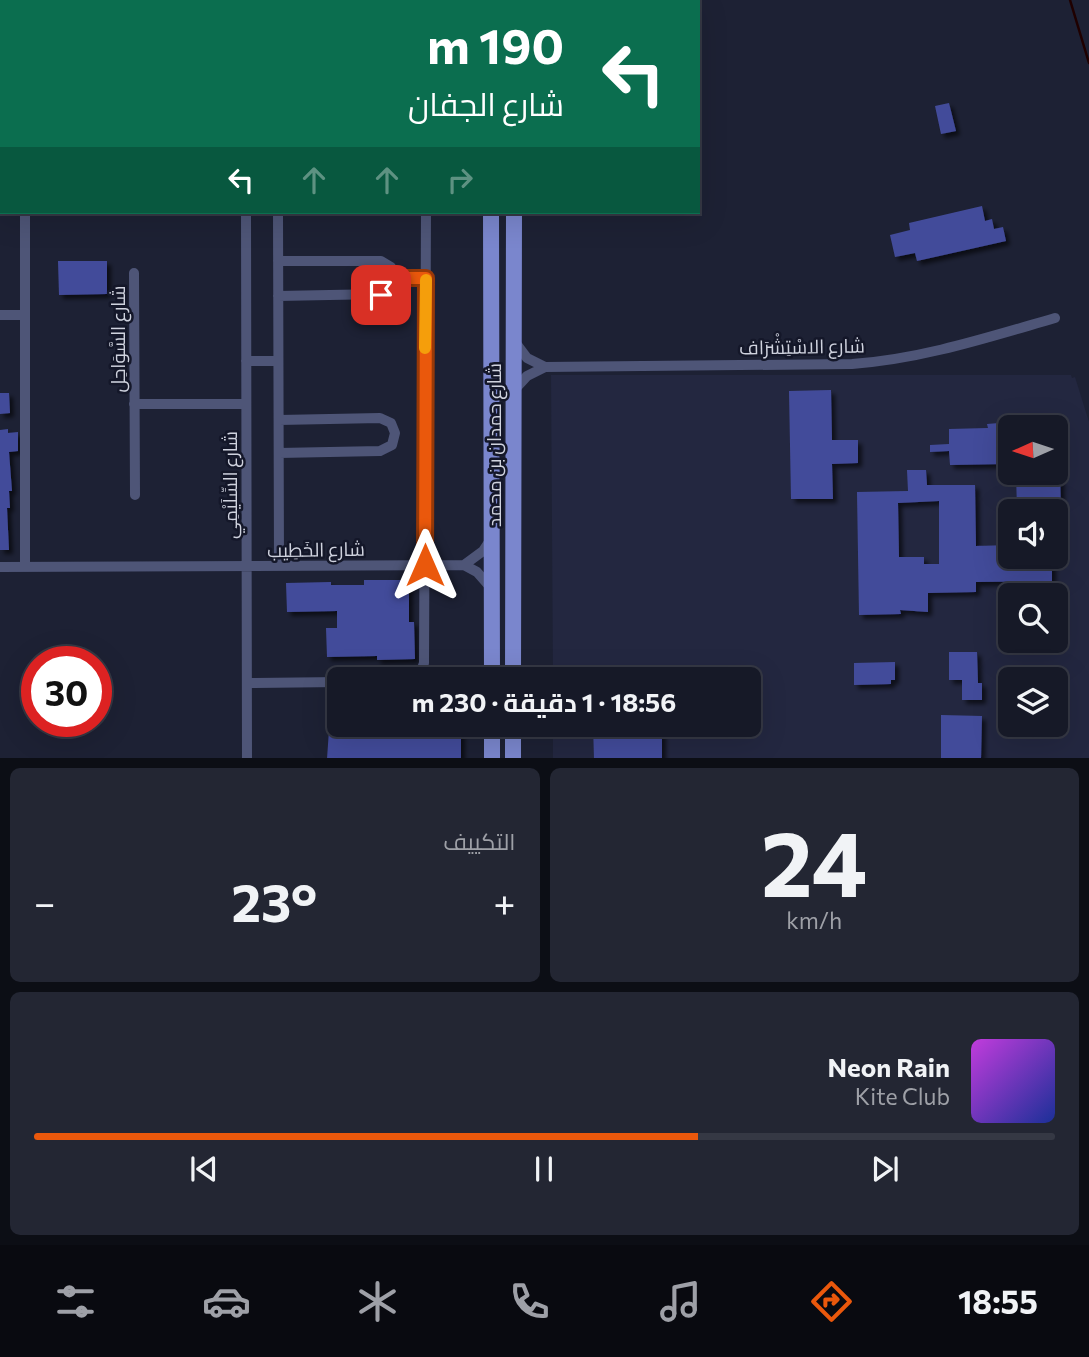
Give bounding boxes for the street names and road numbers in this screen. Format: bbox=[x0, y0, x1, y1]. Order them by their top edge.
street label: شارع السَّوَاحِل bbox=[106, 285, 132, 393]
street label: شارع الاسْتِشْرَاف bbox=[739, 332, 865, 362]
street label: شارع حمدان بن محمد bbox=[482, 363, 508, 527]
street label: شارع السِّلَيْمِي bbox=[218, 431, 245, 539]
street label: شارع الخَطِيب bbox=[267, 537, 365, 564]

